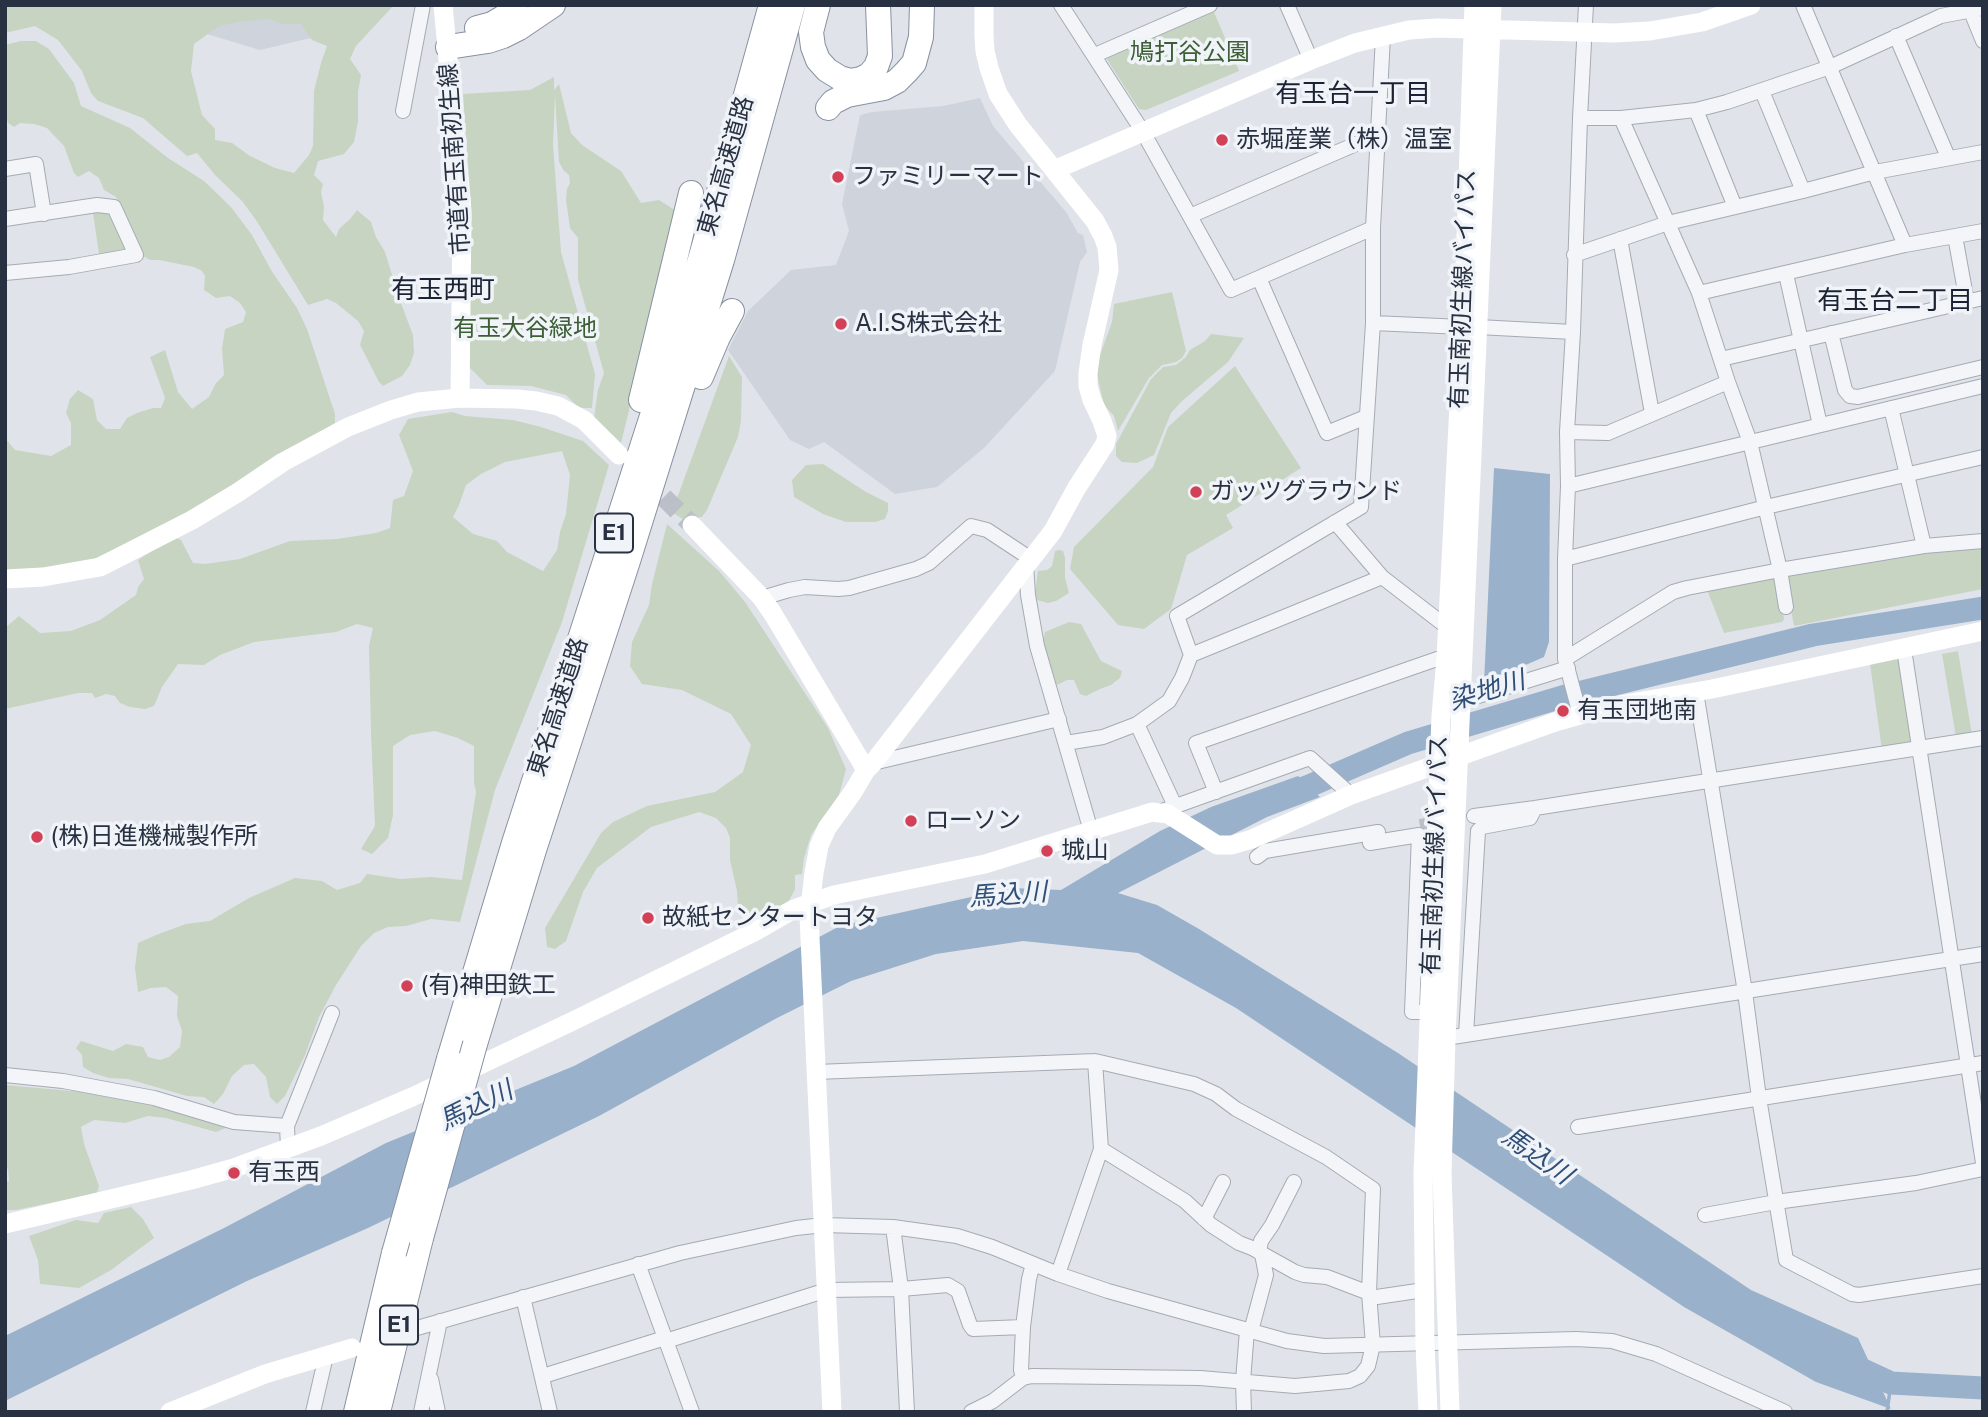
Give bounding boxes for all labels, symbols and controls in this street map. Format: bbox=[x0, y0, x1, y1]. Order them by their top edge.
park label: 鳩打谷公園 bbox=[1130, 39, 1250, 67]
street label: 市道有玉南初生線 bbox=[434, 62, 476, 256]
district label: 有玉台一丁目 bbox=[1275, 78, 1431, 110]
street label: 東名高速道路 bbox=[692, 93, 760, 239]
place label: 赤堀産業（株）温室 bbox=[1236, 126, 1452, 154]
marker: 赤堀産業（株）温室 bbox=[1214, 132, 1230, 148]
place label: ファミリーマート bbox=[852, 163, 1044, 191]
marker: ファミリーマート bbox=[830, 169, 846, 185]
street label: 有玉南初生線バイパス bbox=[1444, 169, 1482, 409]
district label: 有玉西町 bbox=[391, 274, 495, 306]
district label: 有玉台二丁目 bbox=[1817, 285, 1973, 317]
place label: A.I.S株式会社 bbox=[855, 310, 1002, 338]
park label: 有玉大谷緑地 bbox=[453, 315, 597, 343]
marker: A.I.S株式会社 bbox=[833, 316, 849, 332]
place label: ガッツグラウンド bbox=[1210, 478, 1402, 506]
marker: ガッツグラウンド bbox=[1188, 484, 1204, 500]
road number: E1 bbox=[595, 513, 633, 552]
street label: 東名高速道路 bbox=[522, 634, 594, 780]
water label: 染地川 bbox=[1445, 665, 1529, 717]
place label: 有玉団地南 bbox=[1577, 697, 1697, 725]
marker: 有玉団地南 bbox=[1555, 703, 1571, 719]
street label: 有玉南初生線バイパス bbox=[1416, 735, 1454, 975]
place label: ローソン bbox=[925, 807, 1021, 835]
marker: ローソン bbox=[903, 813, 919, 829]
place label: (株)日進機械製作所 bbox=[51, 823, 258, 851]
marker: (株)日進機械製作所 bbox=[29, 829, 45, 845]
place label: 城山 bbox=[1061, 837, 1109, 865]
marker: 城山 bbox=[1039, 843, 1055, 859]
water label: 馬込川 bbox=[968, 877, 1048, 913]
place label: 故紙センタートヨタ bbox=[662, 904, 878, 932]
marker: 故紙センタートヨタ bbox=[640, 910, 656, 926]
place label: (有)神田鉄工 bbox=[421, 972, 556, 1000]
marker: (有)神田鉄工 bbox=[399, 978, 415, 994]
water label: 馬込川 bbox=[434, 1075, 518, 1137]
water label: 馬込川 bbox=[1496, 1121, 1578, 1191]
place label: 有玉西 bbox=[248, 1159, 320, 1187]
marker: 有玉西 bbox=[226, 1165, 242, 1181]
road number: E1 bbox=[380, 1306, 418, 1344]

